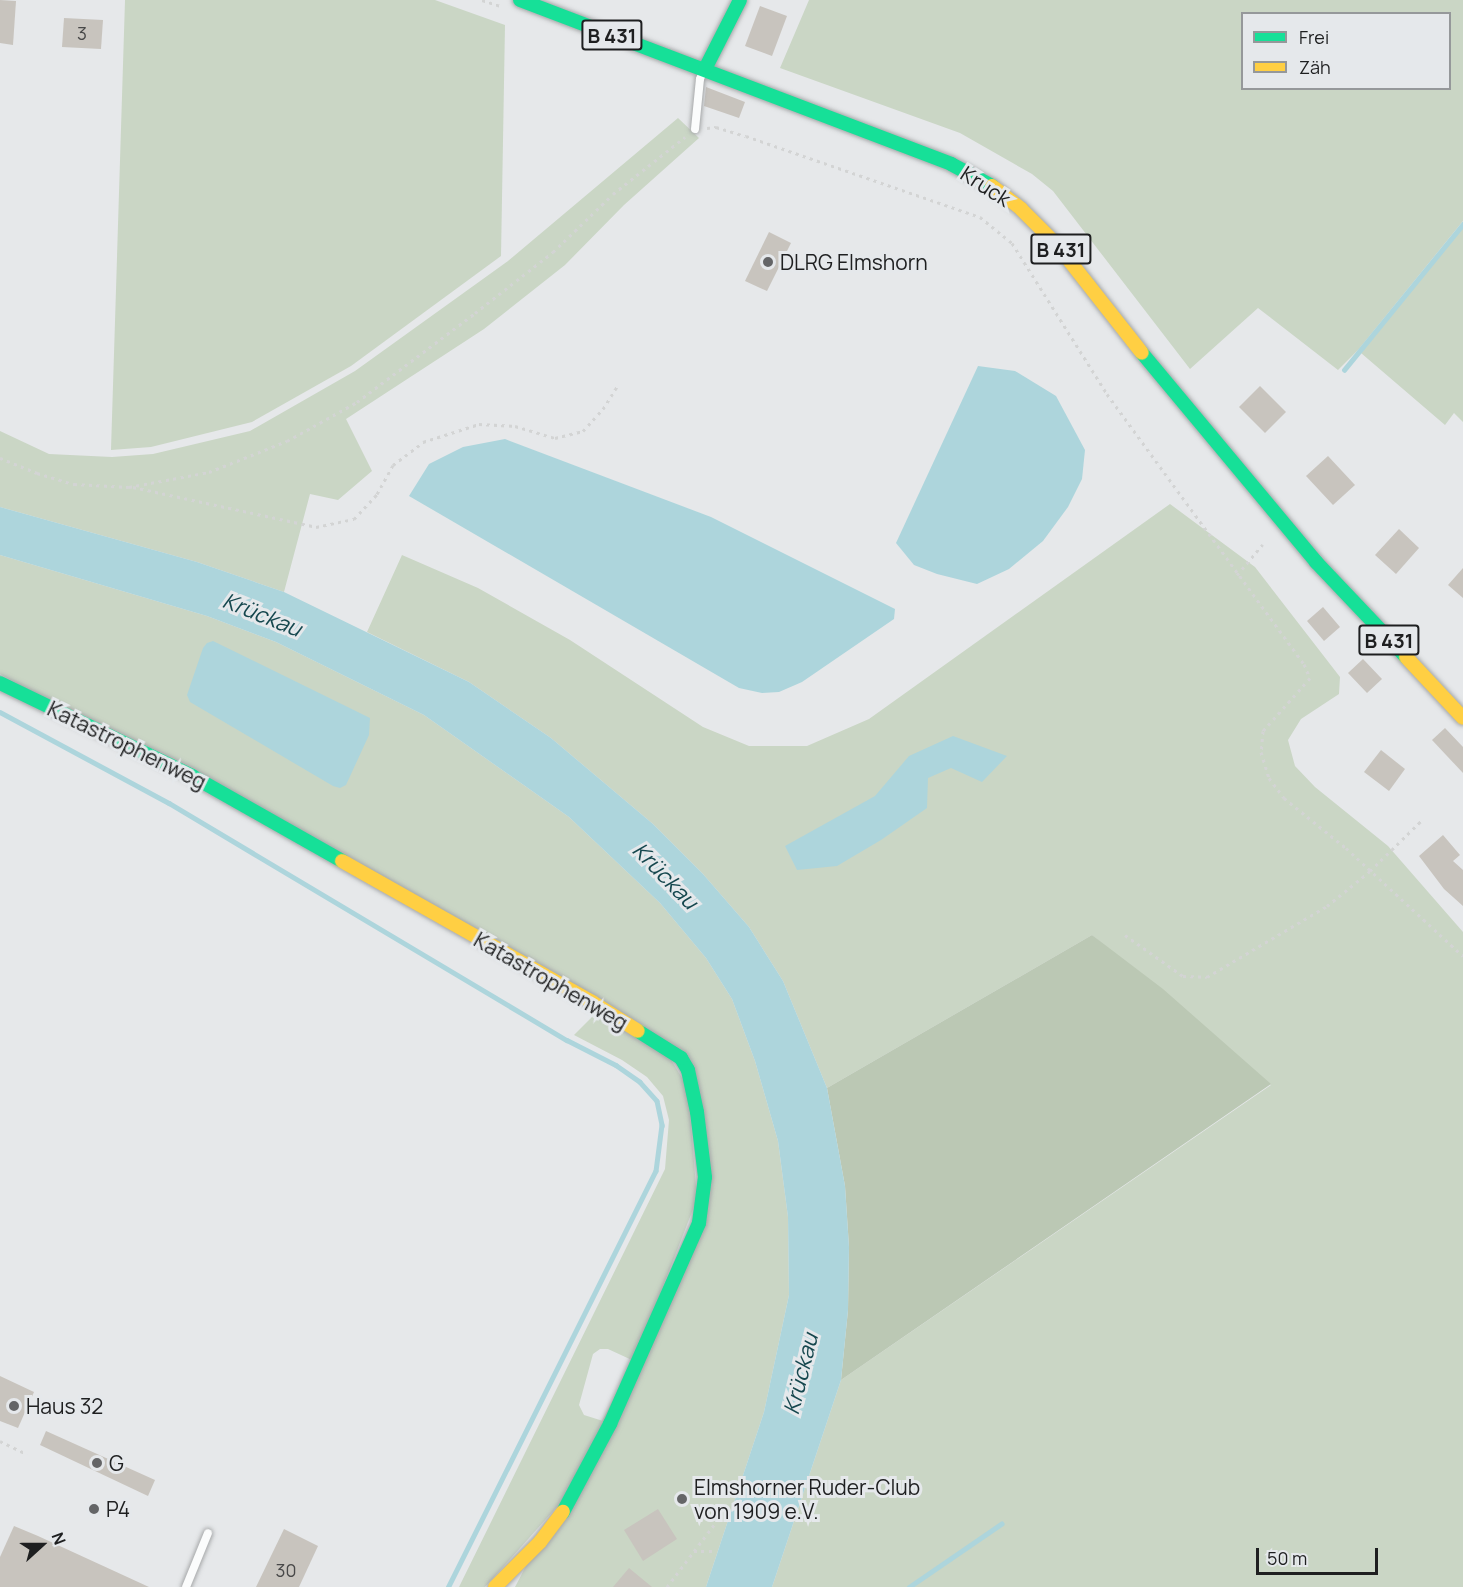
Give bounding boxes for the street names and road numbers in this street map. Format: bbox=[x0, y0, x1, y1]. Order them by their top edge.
road number: B 431 bbox=[580, 18, 644, 52]
street label: Kruck bbox=[956, 161, 1016, 211]
road number: B 431 bbox=[1030, 232, 1092, 266]
road number: B 431 bbox=[1358, 623, 1420, 657]
street label: Katastrophenweg bbox=[44, 696, 210, 794]
street label: Katastrophenweg bbox=[470, 927, 632, 1035]

